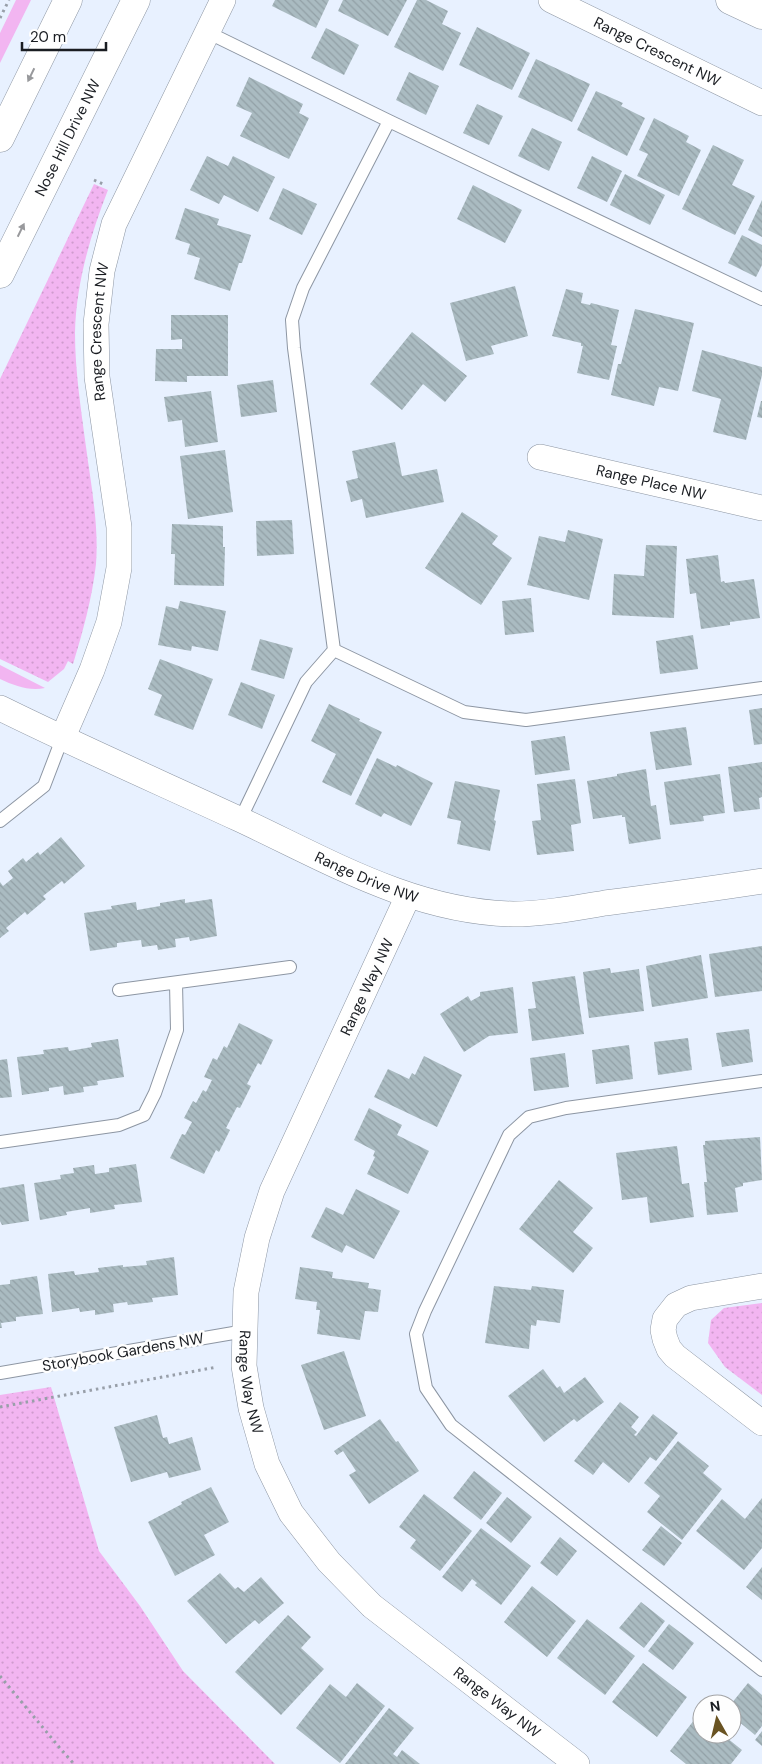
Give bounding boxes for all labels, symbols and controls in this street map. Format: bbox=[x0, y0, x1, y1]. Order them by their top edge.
street label: Range Crescent NW bbox=[590, 12, 724, 91]
scale bar bbox=[22, 20, 106, 52]
text: 20 m bbox=[30, 27, 66, 47]
one-way arrow bbox=[27, 68, 35, 82]
street label: Nose Hill Drive NW bbox=[30, 75, 105, 200]
one-way arrow bbox=[17, 223, 25, 238]
street label: Range Crescent NW bbox=[86, 260, 114, 402]
street label: Range Place NW bbox=[594, 460, 709, 505]
street label: Range Drive NW bbox=[311, 847, 421, 908]
street label: Range Way NW bbox=[336, 935, 398, 1039]
street label: Storybook Gardens NW bbox=[41, 1328, 206, 1376]
street label: Range Way NW bbox=[234, 1330, 268, 1437]
street label: Range Way NW bbox=[449, 1662, 545, 1743]
north arrow bbox=[692, 1694, 742, 1744]
text: N bbox=[709, 1697, 722, 1716]

